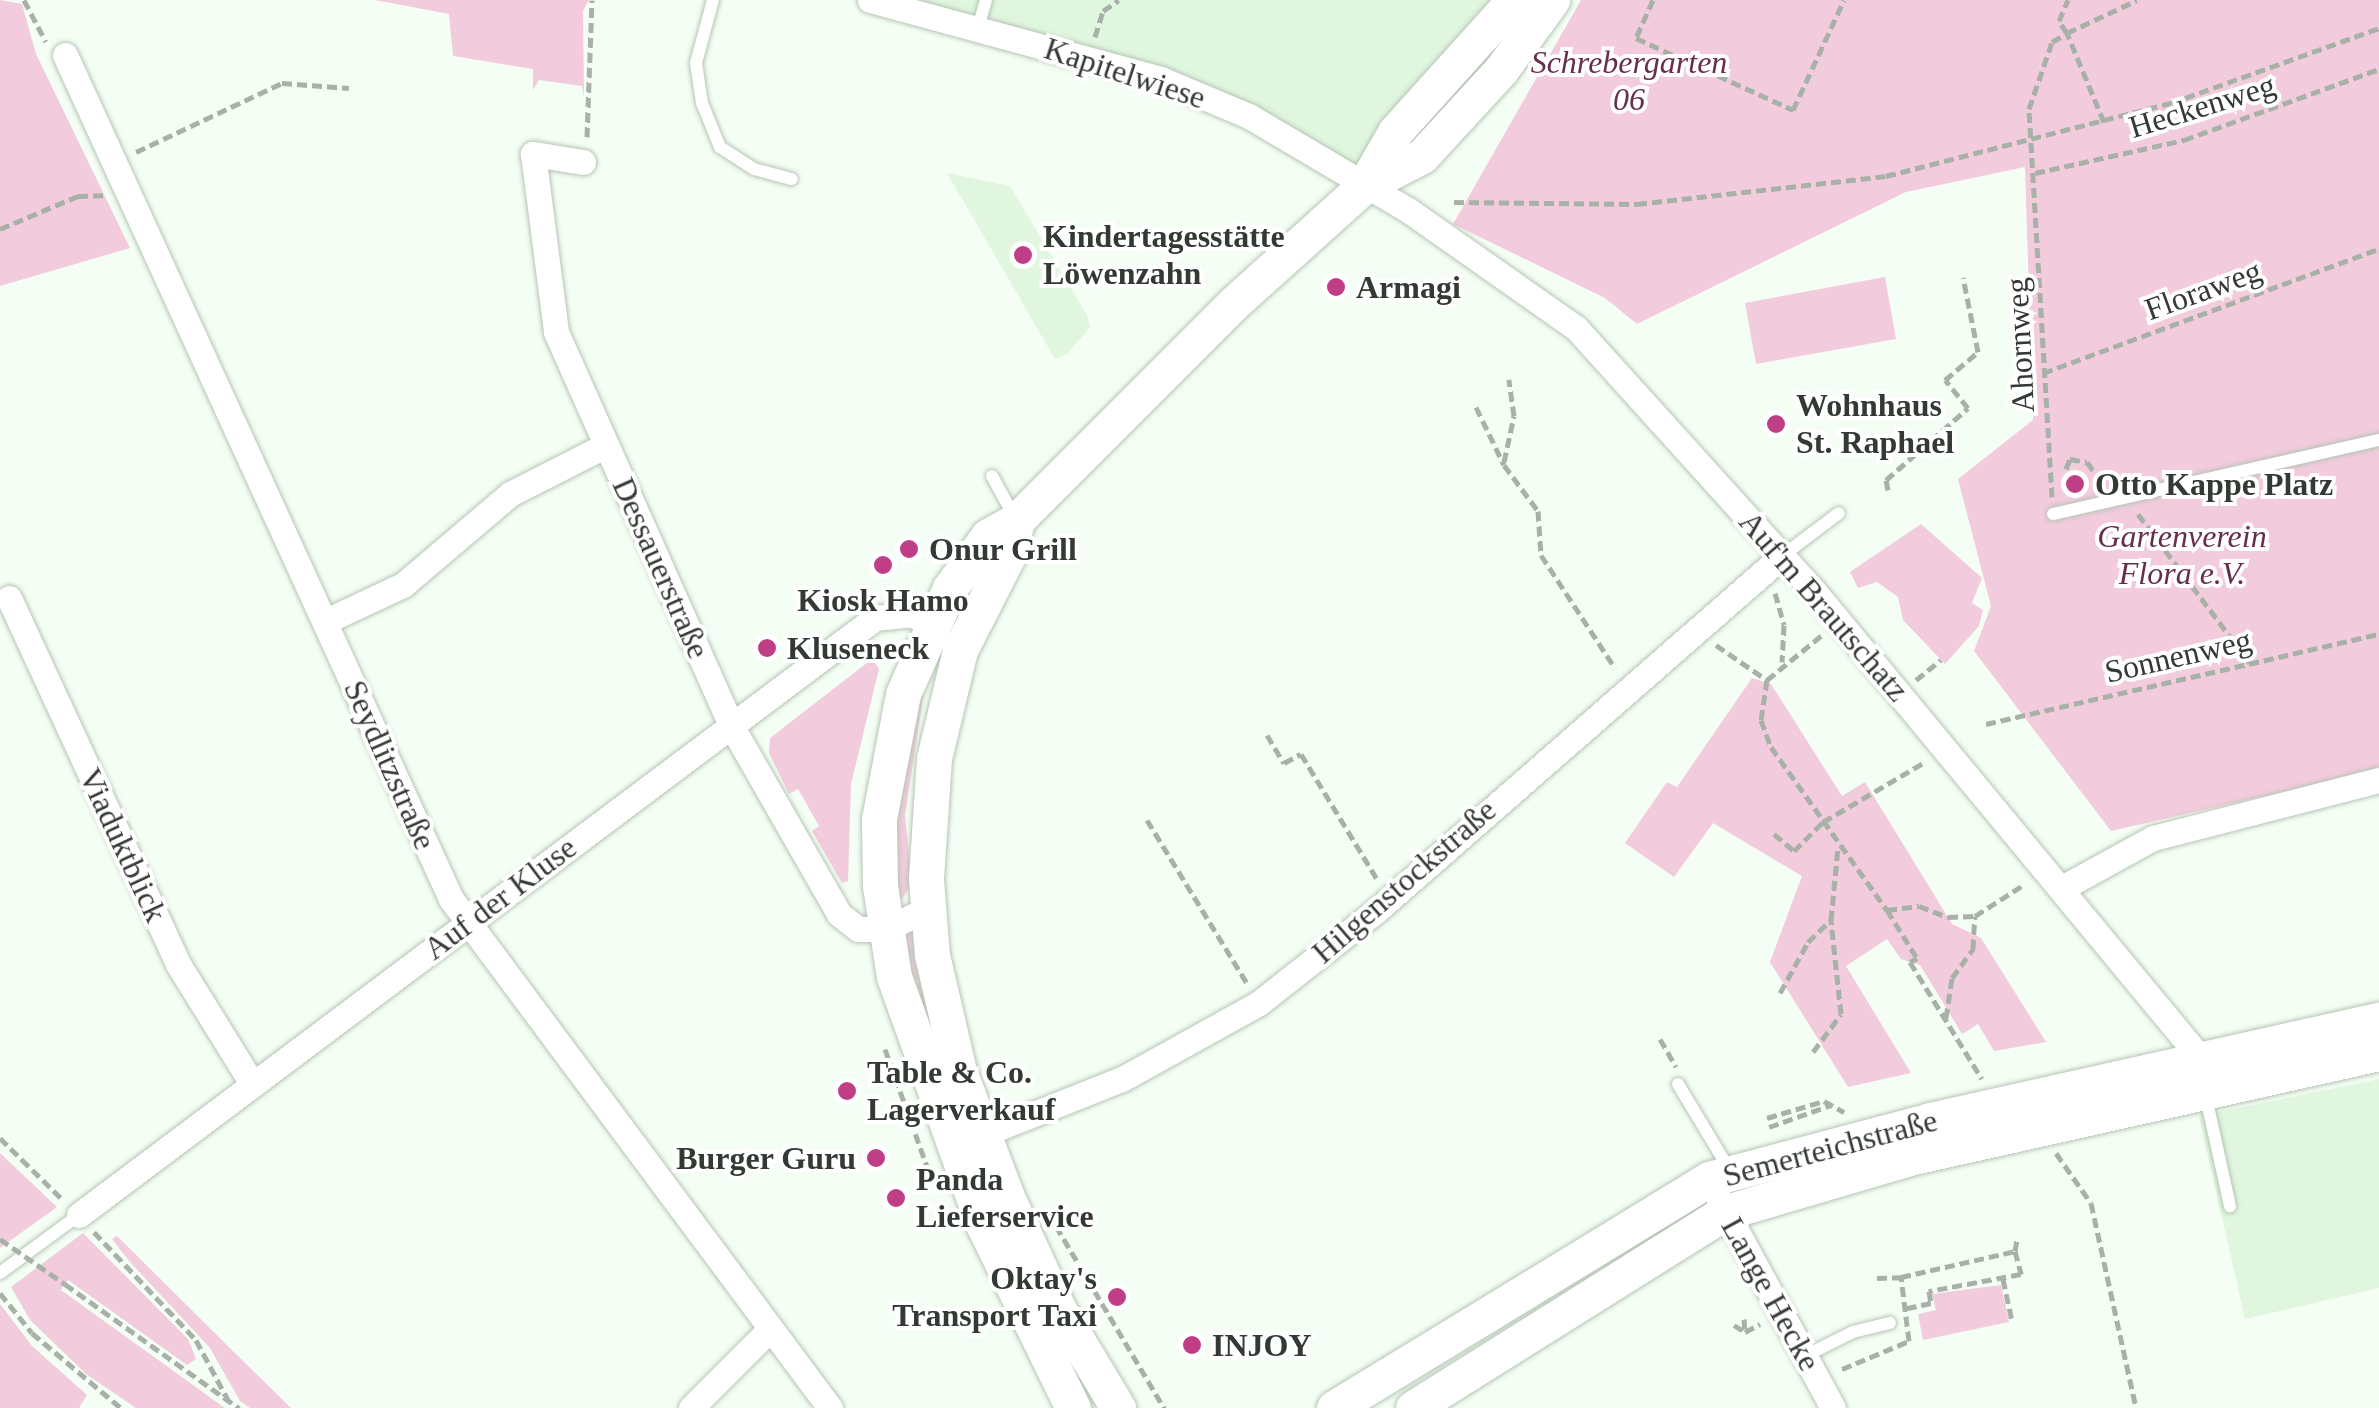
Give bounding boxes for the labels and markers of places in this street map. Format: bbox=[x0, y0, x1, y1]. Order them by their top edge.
place label: Kindertagesstätte Löwenzahn bbox=[1043, 218, 1285, 293]
marker: Kindertagesstätte Löwenzahn bbox=[1012, 244, 1034, 266]
place label: Armagi bbox=[1356, 268, 1461, 306]
marker: Armagi bbox=[1325, 276, 1347, 298]
place label: Wohnhaus St. Raphael bbox=[1796, 387, 1954, 462]
marker: Wohnhaus St. Raphael bbox=[1765, 413, 1787, 435]
place label: Otto Kappe Platz bbox=[2095, 465, 2333, 503]
marker: Otto Kappe Platz bbox=[2064, 473, 2086, 495]
place label: Onur Grill bbox=[929, 530, 1077, 568]
marker: Onur Grill bbox=[898, 538, 920, 560]
marker: Kiosk Hamo bbox=[872, 554, 894, 576]
place label: Kiosk Hamo bbox=[797, 581, 969, 619]
place label: Kluseneck bbox=[787, 629, 929, 667]
marker: Kluseneck bbox=[756, 637, 778, 659]
place label: Table & Co. Lagerverkauf bbox=[867, 1054, 1055, 1129]
marker: Table & Co. Lagerverkauf bbox=[836, 1080, 858, 1102]
place label: Burger Guru bbox=[676, 1139, 856, 1177]
marker: Burger Guru bbox=[865, 1147, 887, 1169]
place label: Panda Lieferservice bbox=[916, 1161, 1094, 1236]
marker: Panda Lieferservice bbox=[885, 1187, 907, 1209]
place label: Oktay's Transport Taxi bbox=[892, 1260, 1097, 1335]
marker: Oktay's Transport Taxi bbox=[1106, 1286, 1128, 1308]
place label: INJOY bbox=[1212, 1326, 1312, 1364]
marker: INJOY bbox=[1181, 1334, 1203, 1356]

